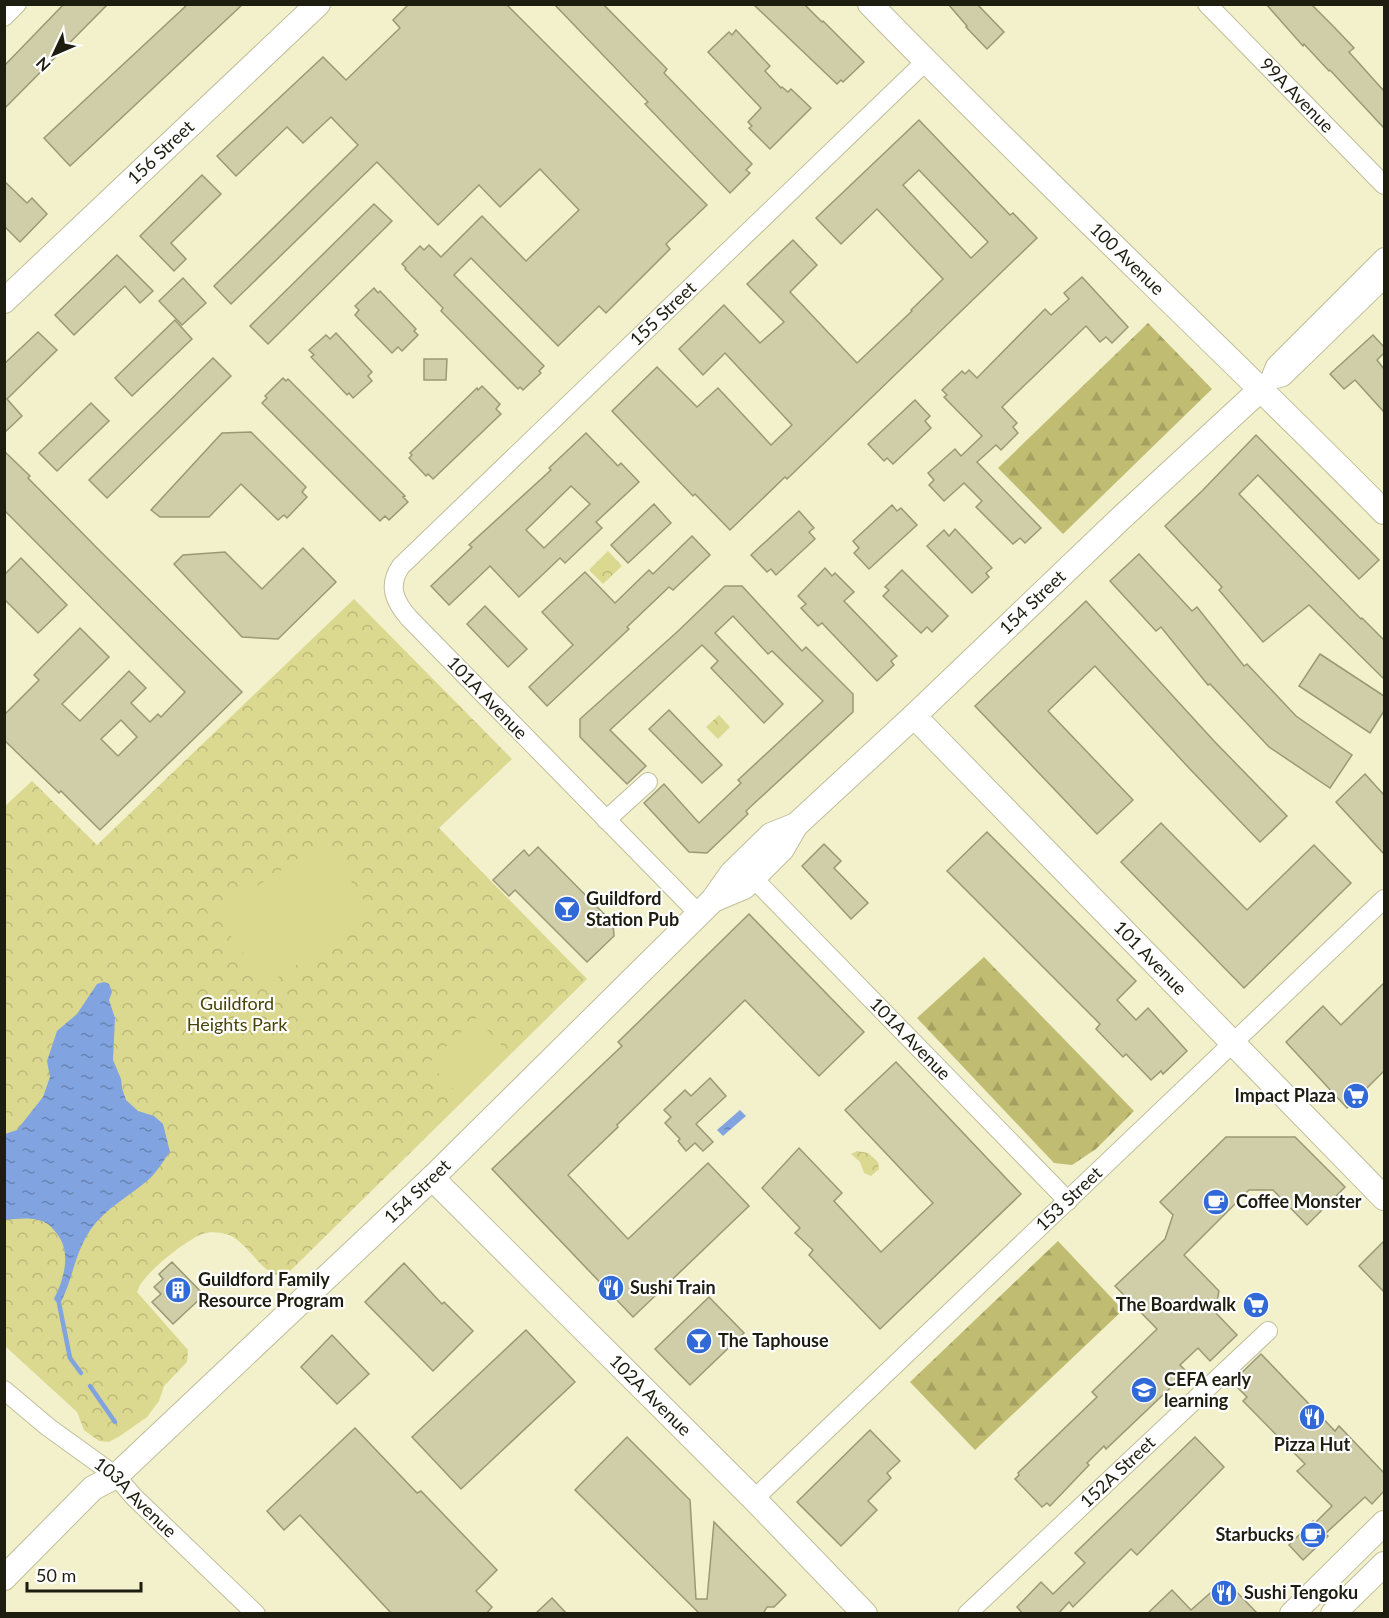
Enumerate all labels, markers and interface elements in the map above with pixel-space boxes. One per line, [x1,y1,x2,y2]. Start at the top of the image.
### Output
north arrow [24,24,84,84]
street label: 99A Avenue [1256,53,1339,137]
text: N [32,54,54,76]
street label: 156 Street [122,115,198,188]
street label: 100 Avenue [1086,217,1169,299]
street label: 155 Street [625,276,701,350]
street label: 154 Street [994,565,1070,639]
street label: 101A Avenue [443,651,533,743]
place label: Guildford Station Pub [586,887,679,930]
bar icon: Guildford Station Pub [552,894,582,924]
street label: 101 Avenue [1110,916,1192,999]
park label: Guildford Heights Park [187,992,288,1035]
street label: 101A Avenue [866,993,956,1084]
supermarket icon: Impact Plaza [1341,1081,1371,1111]
place label: Impact Plaza [1234,1084,1336,1106]
street label: 154 Street [379,1154,455,1228]
street label: 153 Street [1031,1161,1106,1235]
cafe icon: Coffee Monster [1201,1187,1231,1217]
place label: Coffee Monster [1236,1190,1362,1212]
place label: Guildford Family Resource Program [198,1268,344,1311]
restaurant icon: Sushi Train [596,1273,626,1303]
building icon: Guildford Family Resource Program [163,1275,193,1305]
place label: Sushi Train [630,1276,716,1298]
supermarket icon: The Boardwalk [1241,1290,1271,1320]
place label: The Boardwalk [1116,1293,1236,1315]
bar icon: The Taphouse [684,1326,714,1356]
place label: The Taphouse [718,1329,829,1351]
street label: 102A Avenue [605,1349,696,1440]
place label: CEFA early learning [1164,1368,1252,1411]
school or university icon: CEFA early learning [1129,1375,1159,1405]
restaurant icon: Pizza Hut [1297,1402,1327,1432]
street label: 152A Street [1075,1431,1160,1512]
place label: Pizza Hut [1274,1433,1350,1455]
street label: 103A Avenue [90,1452,182,1542]
cafe icon: Starbucks [1298,1520,1328,1550]
place label: Starbucks [1215,1523,1294,1545]
scale bar [27,1555,141,1593]
text: 50 m [36,1564,76,1586]
restaurant icon: Sushi Tengoku [1209,1578,1239,1608]
place label: Sushi Tengoku [1244,1581,1358,1603]

